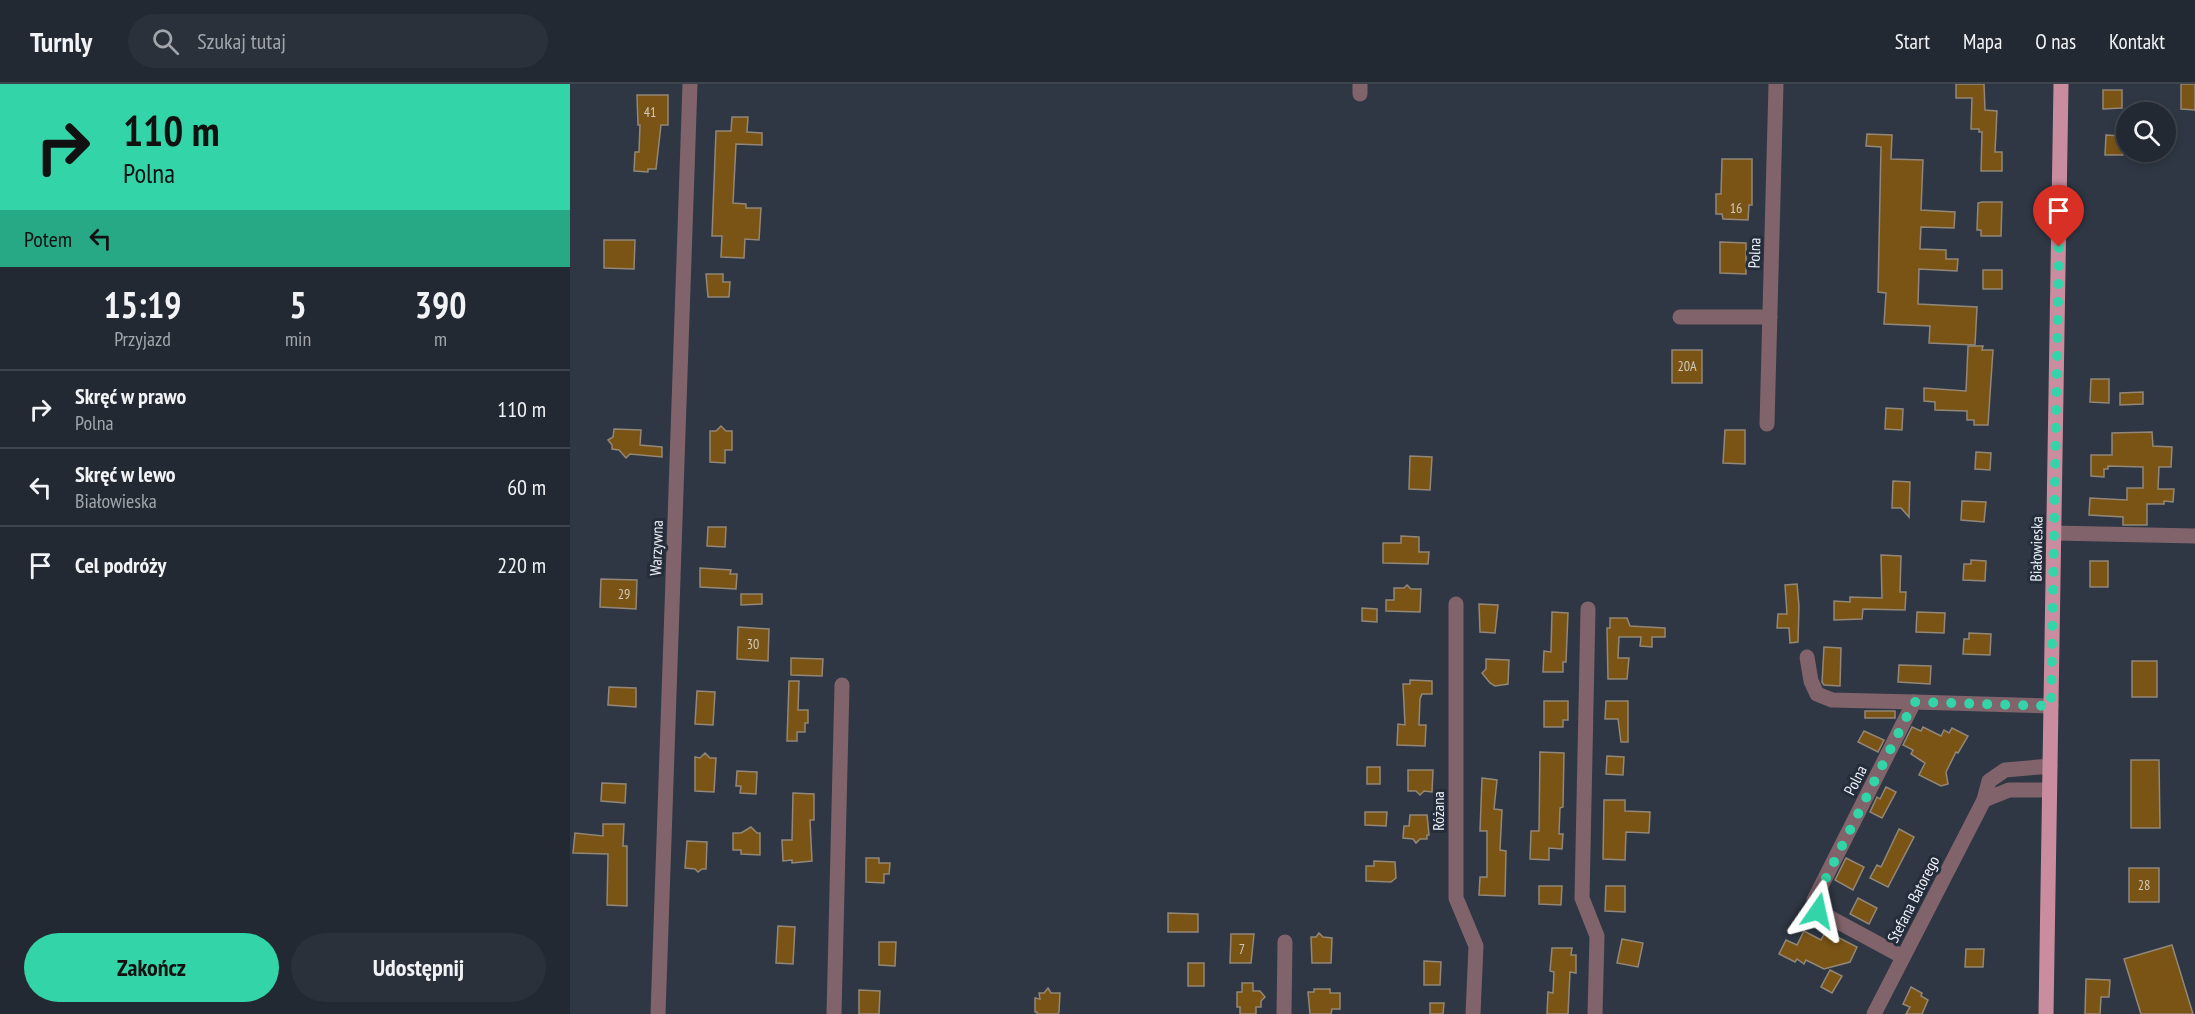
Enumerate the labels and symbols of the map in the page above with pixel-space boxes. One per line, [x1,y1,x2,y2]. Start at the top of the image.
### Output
house number: 41 [644,103,656,121]
pin [2033,185,2084,247]
house number: 16 [1730,199,1742,217]
street label: Polna [1743,237,1765,269]
house number: 20A [1677,357,1697,375]
street label: Białowieska [2025,516,2047,582]
street label: Warzywna [645,520,667,576]
house number: 29 [618,585,630,603]
house number: 30 [747,635,759,653]
street label: Polna [1839,762,1871,798]
street label: Różana [1428,791,1448,831]
street label: Stefana Batorego [1883,852,1943,946]
house number: 28 [2138,876,2150,894]
position arrow [1786,879,1850,943]
house number: 7 [1239,940,1245,958]

